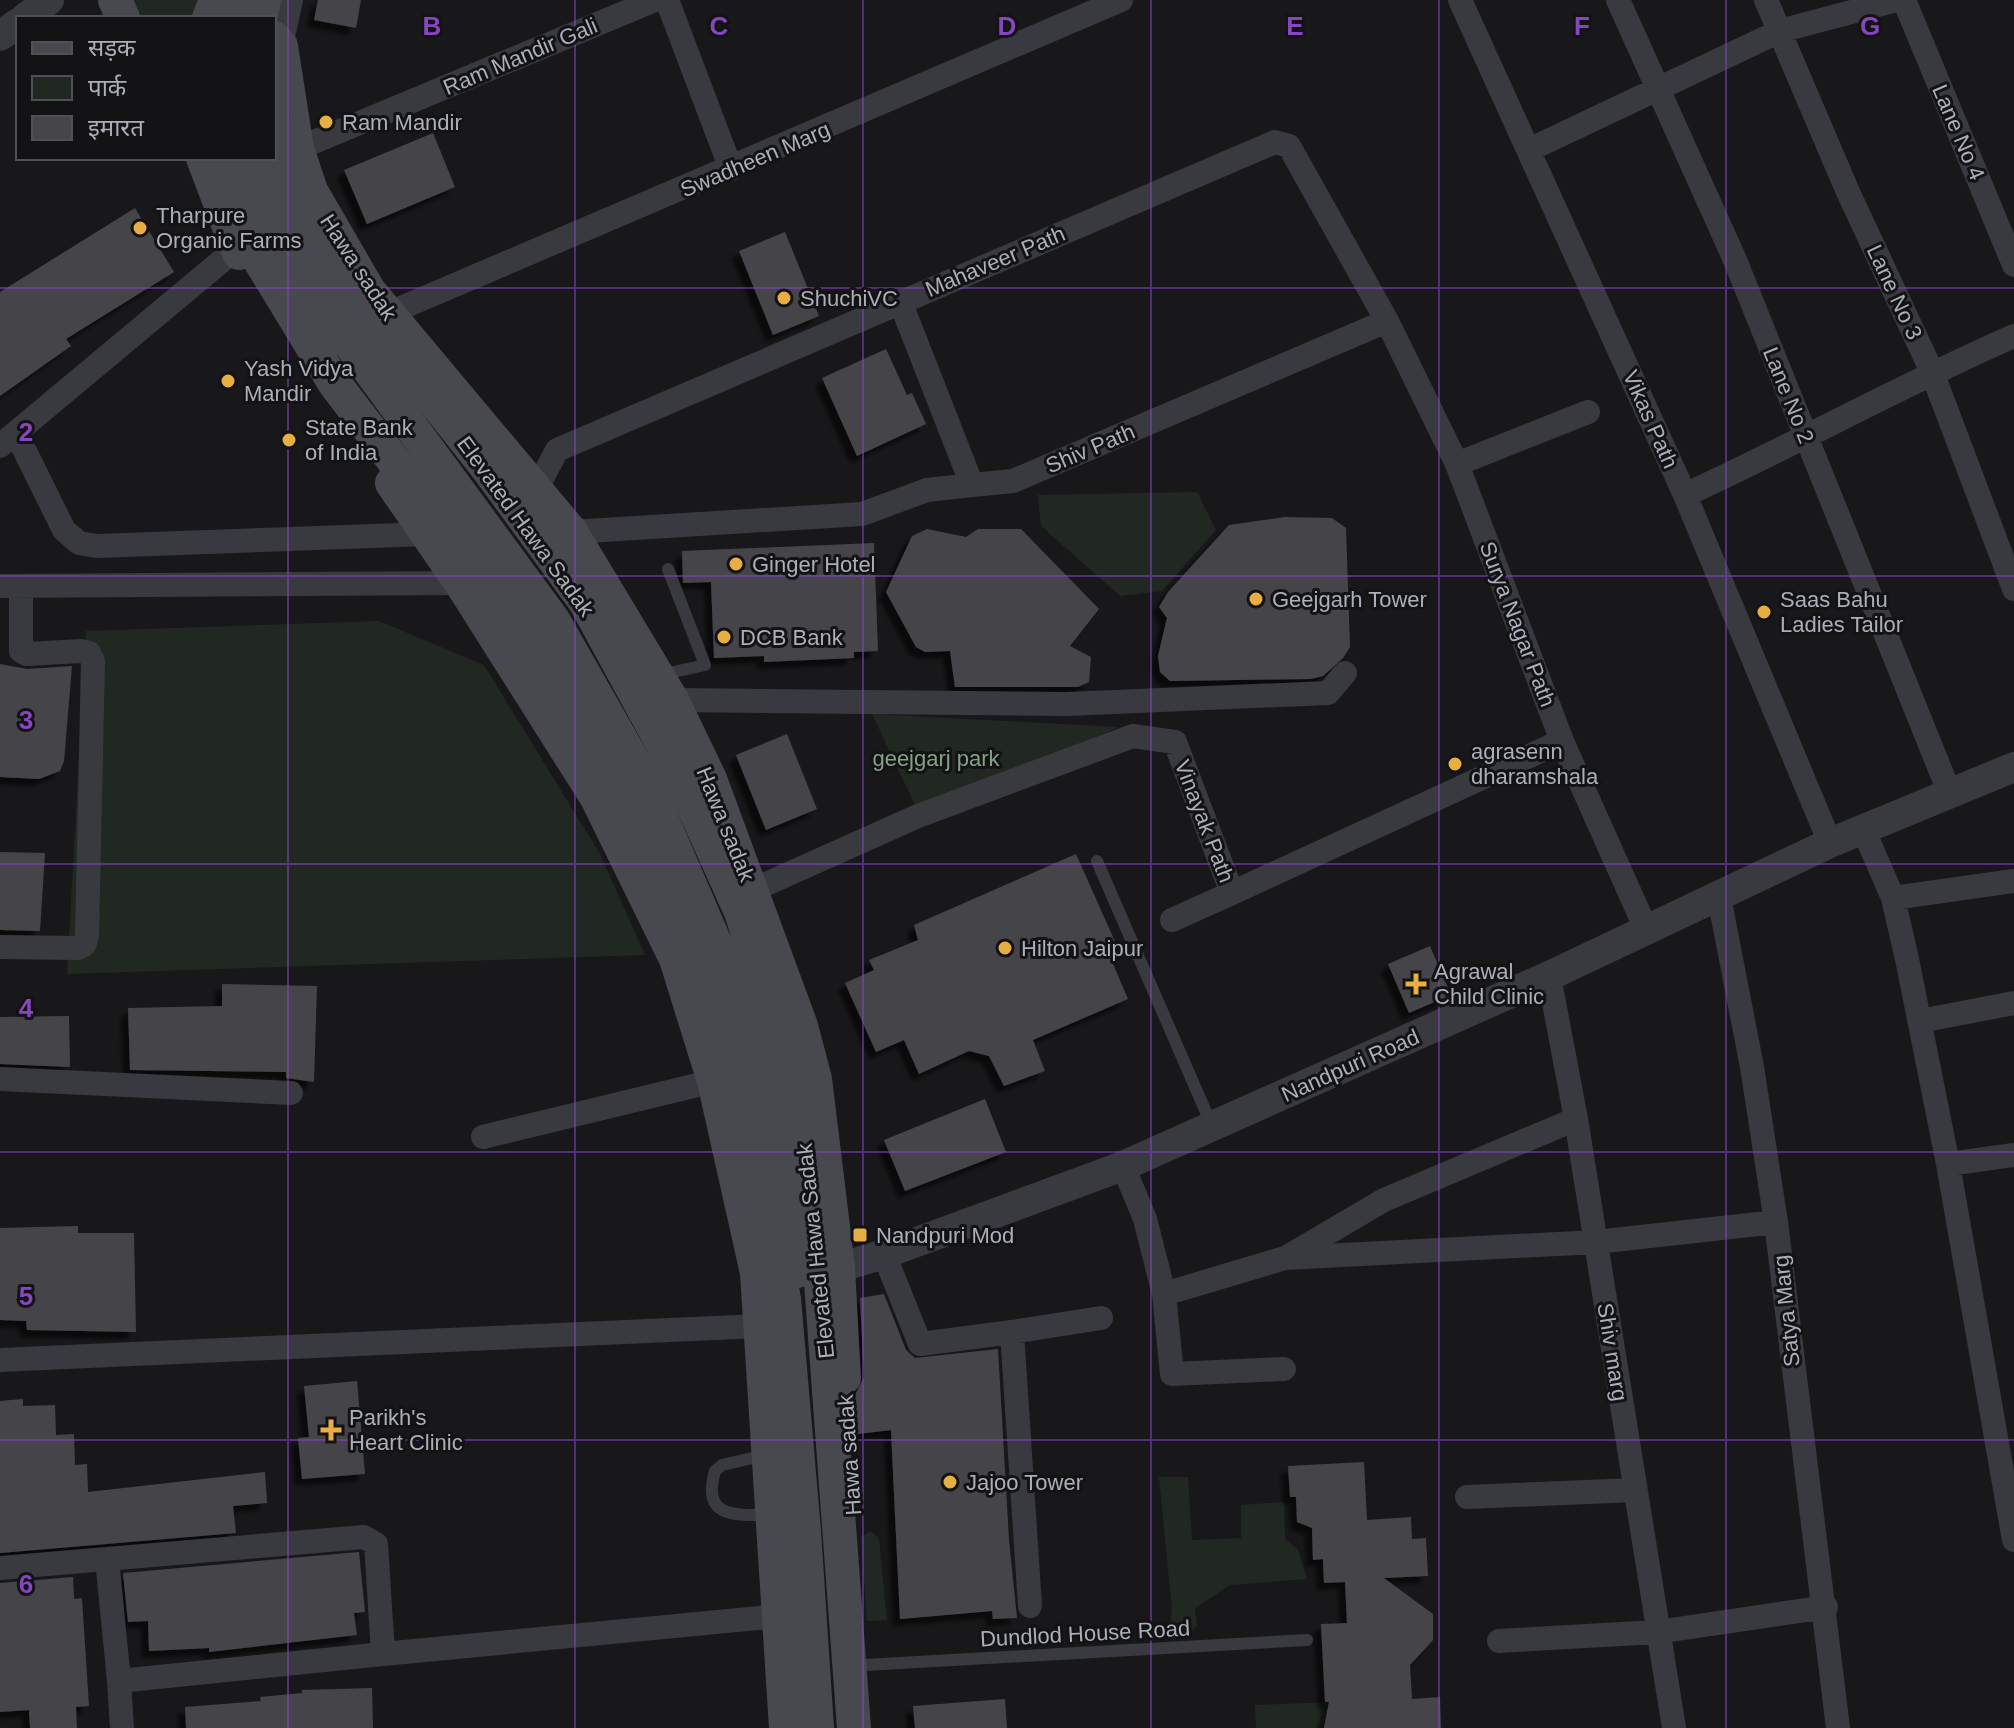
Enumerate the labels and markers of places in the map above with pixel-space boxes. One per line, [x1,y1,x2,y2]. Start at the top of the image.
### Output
place label: Ram Mandir [342,110,462,135]
marker: Ram Mandir [317,113,335,131]
place label: Tharpure Organic Farms [156,203,301,253]
marker: Tharpure Organic Farms [131,219,149,237]
place label: ShuchiVC [800,286,898,311]
marker: ShuchiVC [775,289,793,307]
place label: Yash Vidya Mandir [244,356,354,406]
marker: Yash Vidya Mandir [219,372,237,390]
place label: State Bank of India [305,415,414,465]
marker: State Bank of India [280,431,298,449]
place label: Ginger Hotel [752,552,876,577]
marker: Ginger Hotel [727,555,745,573]
place label: Geejgarh Tower [1272,587,1427,612]
place label: Saas Bahu Ladies Tailor [1780,587,1903,637]
marker: Geejgarh Tower [1247,590,1265,608]
marker: Saas Bahu Ladies Tailor [1755,603,1773,621]
place label: DCB Bank [740,625,844,650]
marker: DCB Bank [715,628,733,646]
place label: agrasenn dharamshala [1471,739,1599,789]
marker: agrasenn dharamshala [1446,755,1464,773]
place label: Hilton Jaipur [1021,936,1143,961]
marker: Hilton Jaipur [996,939,1014,957]
place label: Agrawal Child Clinic [1434,959,1544,1009]
marker: Agrawal Child Clinic [1405,973,1427,995]
place label: Nandpuri Mod [876,1223,1014,1248]
marker: Nandpuri Mod [851,1226,869,1244]
place label: Parikh's Heart Clinic [349,1405,463,1455]
marker: Parikh's Heart Clinic [320,1419,342,1441]
place label: Jajoo Tower [966,1470,1083,1495]
marker: Jajoo Tower [941,1473,959,1491]

